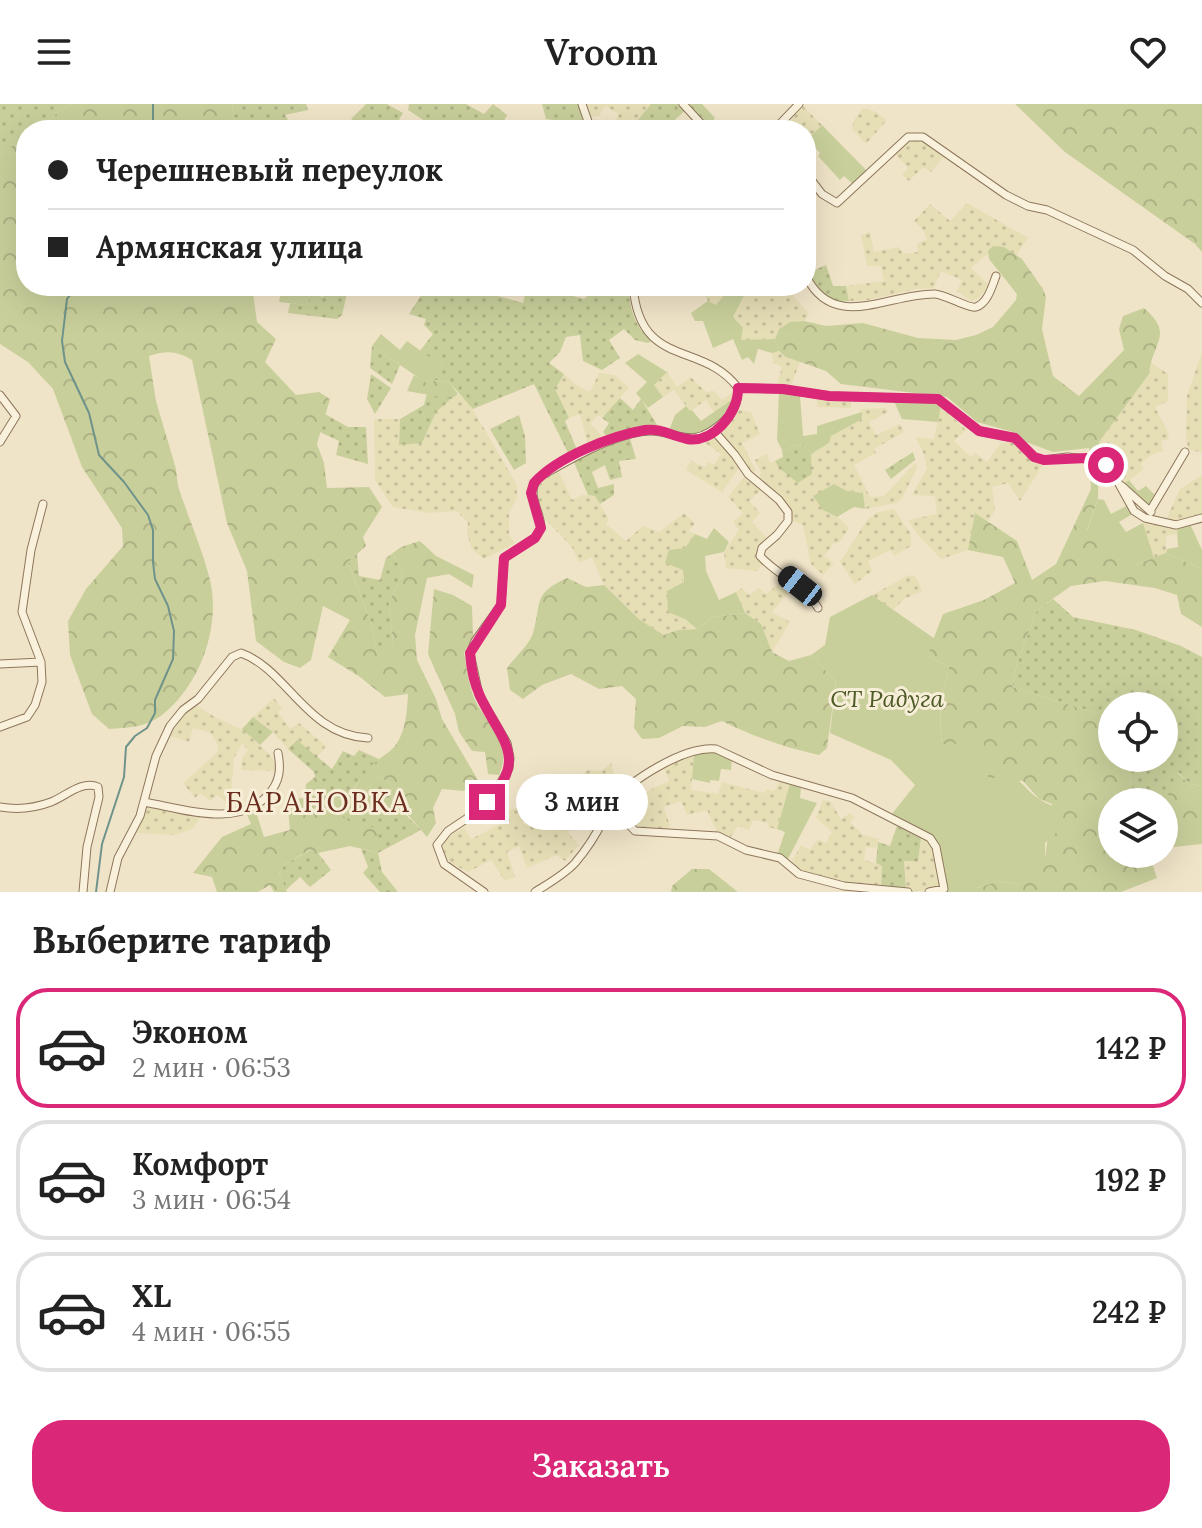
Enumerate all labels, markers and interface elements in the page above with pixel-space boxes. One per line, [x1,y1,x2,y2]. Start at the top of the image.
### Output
text: Vroom [544,29,658,75]
icon: menu [32,30,76,74]
icon: heart [1126,30,1170,74]
text: Черешневый переулок [96,151,443,189]
text: Армянская улица [96,228,363,266]
route start [1088,447,1124,483]
car [774,562,826,610]
park label: СТ Радуга [830,683,945,714]
map controls [1098,692,1178,868]
button: locate [1098,692,1178,772]
callout: 3 мин [515,774,647,830]
district label: БАРАНОВКА [225,784,411,820]
route end [469,784,505,820]
text: 3 мин [544,785,620,818]
button: layers [1098,788,1178,868]
text: Выберите тариф [32,917,331,963]
icon: car [36,1012,108,1084]
text: Эконом [132,1013,248,1051]
text: 142 ₽ [1096,1029,1166,1067]
text: 2 мин · 06:53 [132,1051,291,1084]
icon: car [36,1144,108,1216]
text: Комфорт [132,1145,268,1183]
text: 192 ₽ [1095,1161,1166,1199]
text: 3 мин · 06:54 [132,1183,291,1216]
icon: car [36,1276,108,1348]
text: XL [132,1277,171,1315]
text: 242 ₽ [1092,1293,1166,1331]
text: 4 мин · 06:55 [132,1315,291,1348]
button: Заказать [32,1420,1170,1512]

